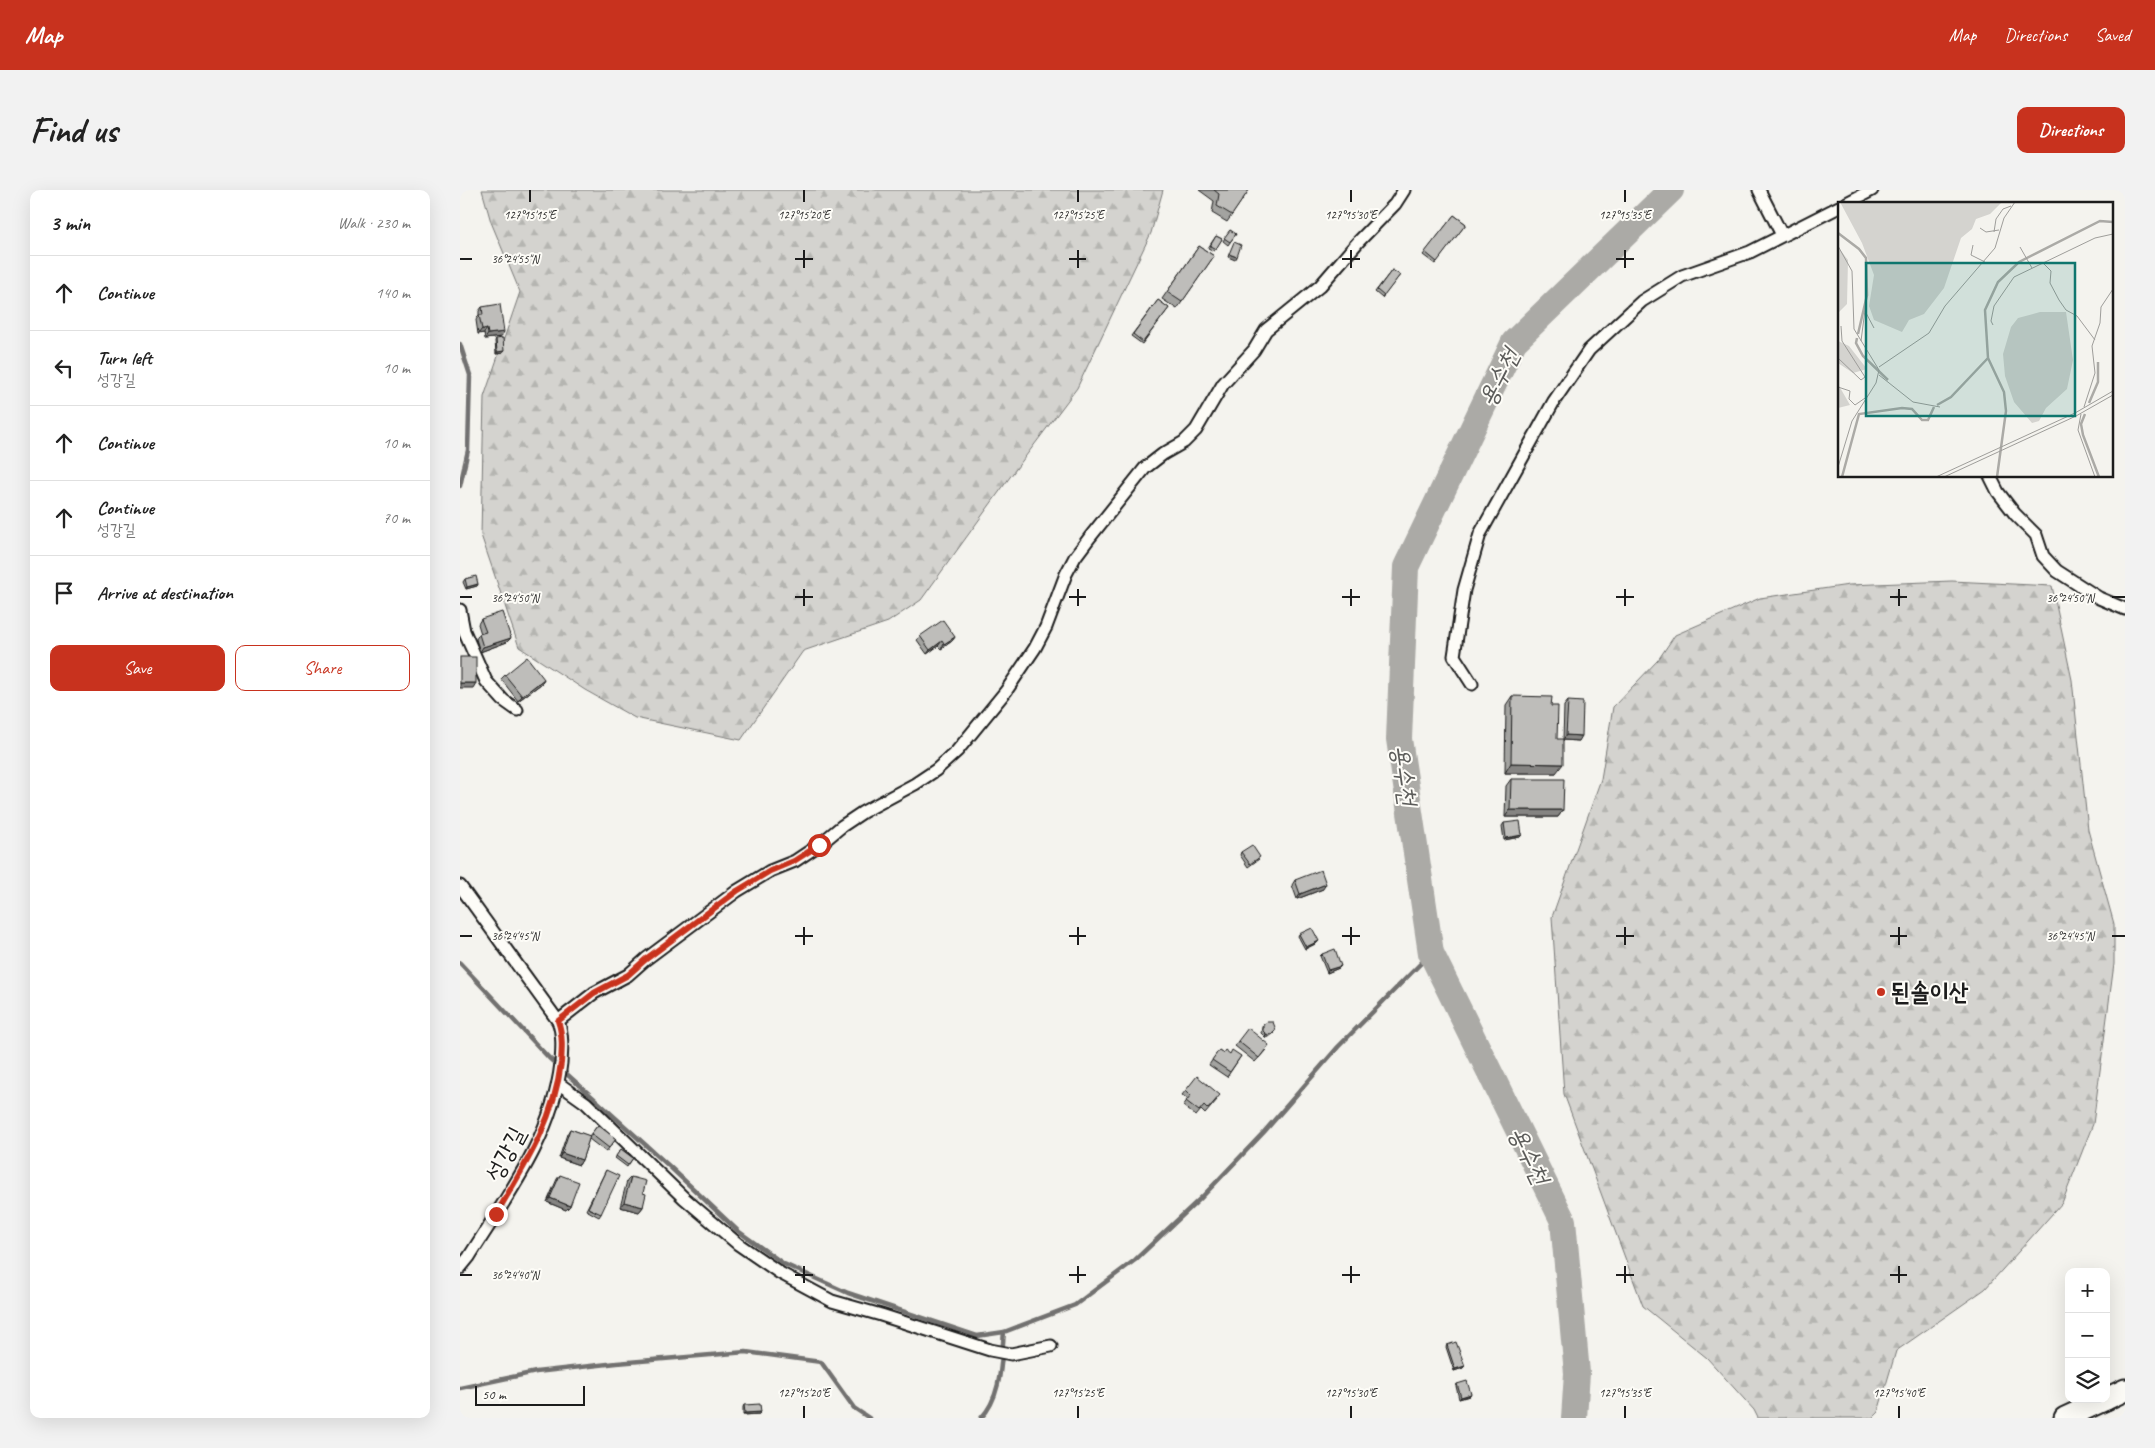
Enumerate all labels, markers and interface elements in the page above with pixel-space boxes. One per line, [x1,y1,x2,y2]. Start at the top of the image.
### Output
text: Map [25,20,62,50]
text: Map [1949,24,1976,46]
text: Directions [2004,24,2067,46]
text: Saved [2095,24,2130,46]
button: Directions [2017,107,2125,153]
text: Find us [30,108,117,153]
inset map [1838,202,2112,478]
text: 127°15'15"E [504,207,558,223]
text: 127°15'20"E [778,207,832,223]
text: 127°15'25"E [1052,207,1106,223]
text: 127°15'30"E [1325,207,1379,223]
text: 127°15'35"E [1599,207,1653,223]
text: 3 min [50,210,90,236]
text: Walk · 230 m [338,213,410,233]
text: 36°24'55"N [491,251,540,267]
icon: ahead [50,279,78,307]
text: Continue [97,281,154,305]
text: 140 m [376,283,410,303]
water label: 용수천 [1471,341,1528,412]
text: Turn left [97,346,152,370]
icon: left [50,354,78,382]
text: 10 m [383,358,410,378]
text: 성강길 [97,370,136,390]
icon: ahead [50,429,78,457]
text: Continue [97,431,154,455]
text: 10 m [383,433,410,453]
text: Continue [97,496,154,520]
icon: ahead [50,504,78,532]
text: 70 m [383,508,410,528]
text: 성강길 [97,520,136,540]
icon: arrive [50,579,78,607]
text: Arrive at destination [97,581,233,605]
text: 36°24'50"N [491,590,540,606]
text: 36°24'50"N [2046,590,2095,606]
button: Save [50,645,225,691]
button: Share [235,645,410,691]
water label: 용수천 [1384,743,1424,810]
route start [808,834,831,857]
text: 36°24'45"N [491,928,540,944]
text: 36°24'45"N [2046,928,2095,944]
place label: 된솔이산 [1891,977,1969,1007]
marker: 된솔이산 [1875,986,1887,998]
street label: 성강길 [478,1121,532,1187]
water label: 용수천 [1501,1121,1558,1192]
route end [485,1203,508,1226]
text: 36°24'40"N [491,1267,540,1283]
map controls [2065,1268,2110,1403]
button: + [2065,1268,2110,1313]
button: − [2065,1313,2110,1358]
button: layers [2065,1358,2110,1403]
scale bar [475,1383,585,1406]
text: 127°15'20"E [778,1385,832,1401]
text: 127°15'25"E [1052,1385,1106,1401]
text: 127°15'30"E [1325,1385,1379,1401]
text: 127°15'35"E [1599,1385,1653,1401]
text: 127°15'40"E [1873,1385,1927,1401]
text: 50 m [482,1386,506,1403]

